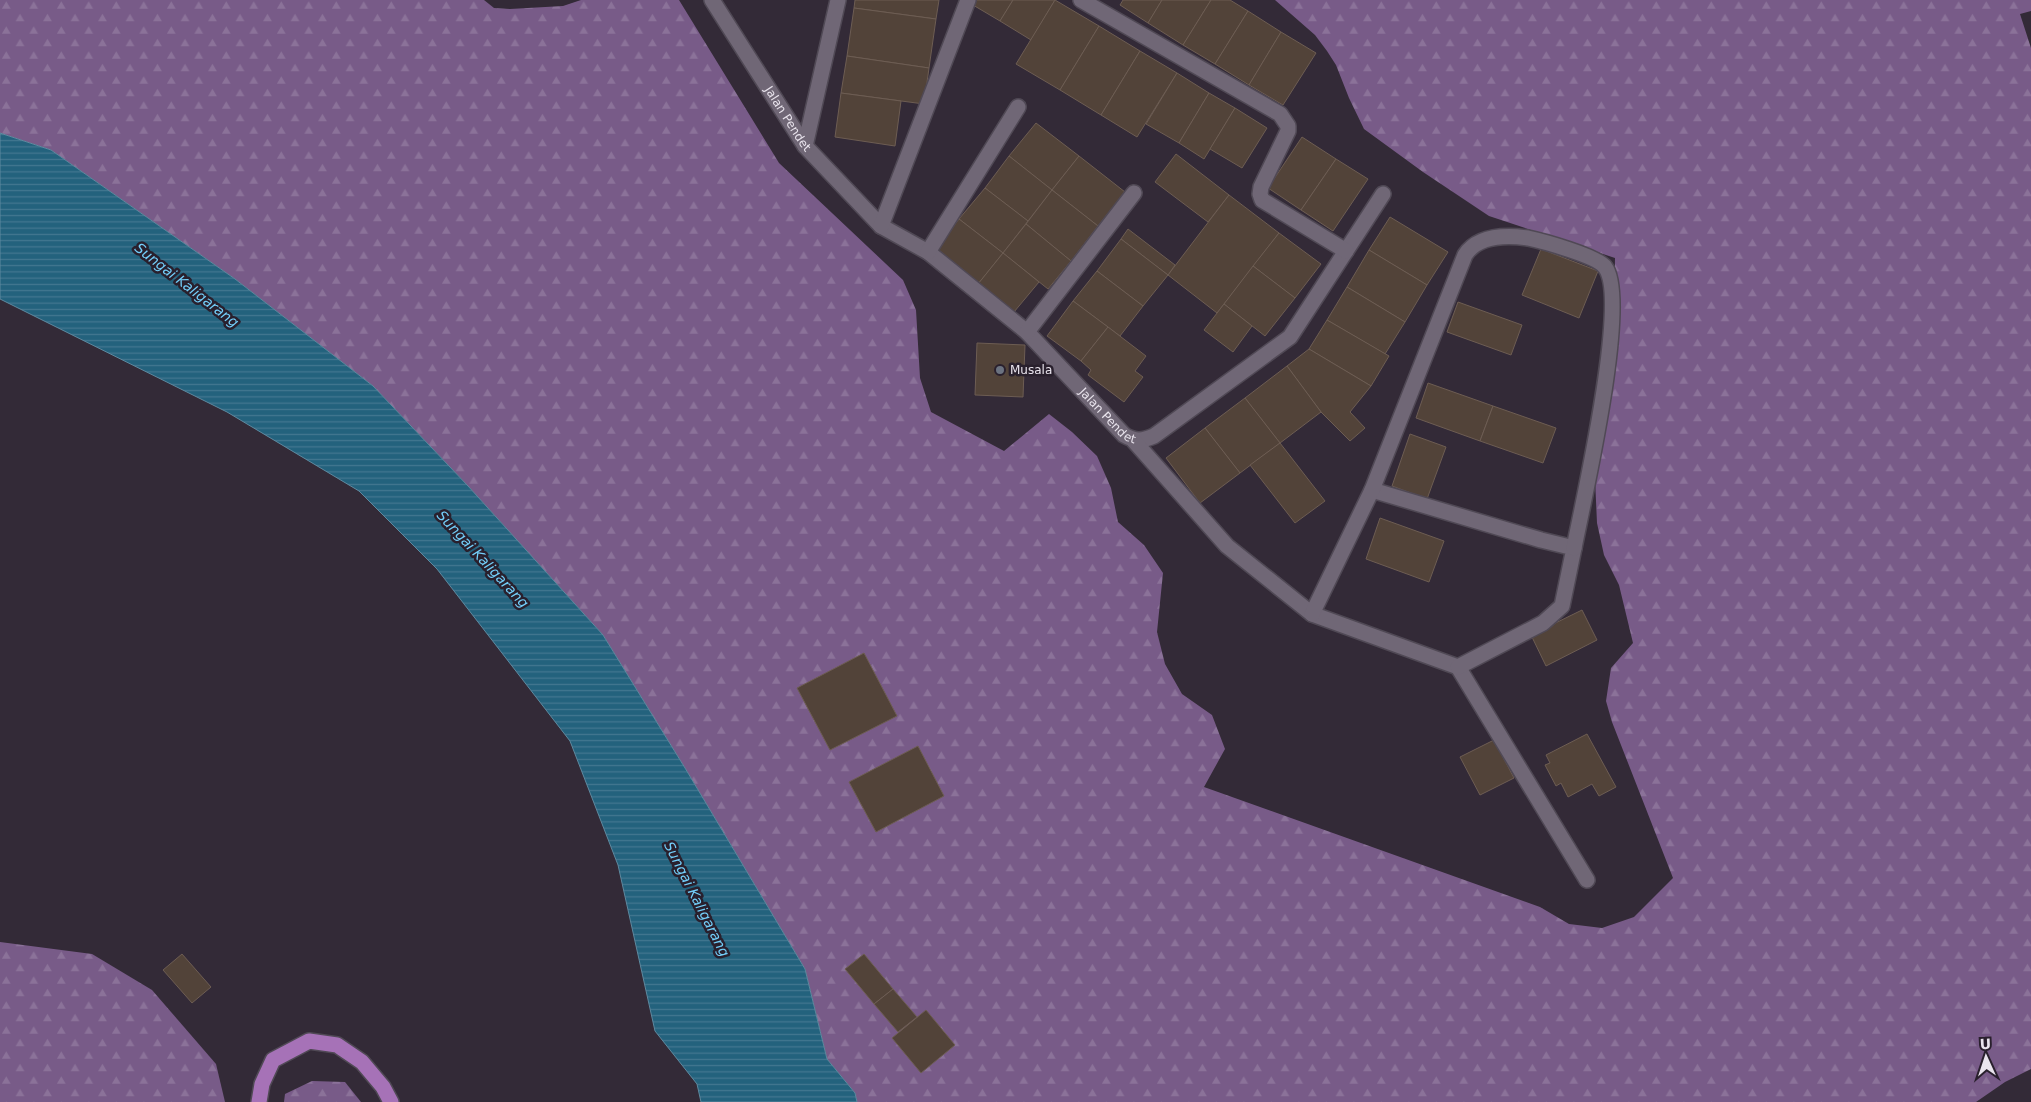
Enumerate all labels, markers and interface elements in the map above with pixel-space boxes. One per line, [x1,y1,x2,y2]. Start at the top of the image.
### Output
street label: Jalan Pendet [761,83,814,155]
water label: Sungai Kaligarang [132,240,242,330]
place label: Musala [1010,363,1052,377]
marker: Musala [994,364,1006,376]
street label: Jalan Pendet [1076,384,1138,447]
water label: Sungai Kaligarang [434,507,532,611]
water label: Sungai Kaligarang [661,839,733,959]
north arrow [1961,1032,2011,1082]
text: U [1979,1036,1991,1052]

